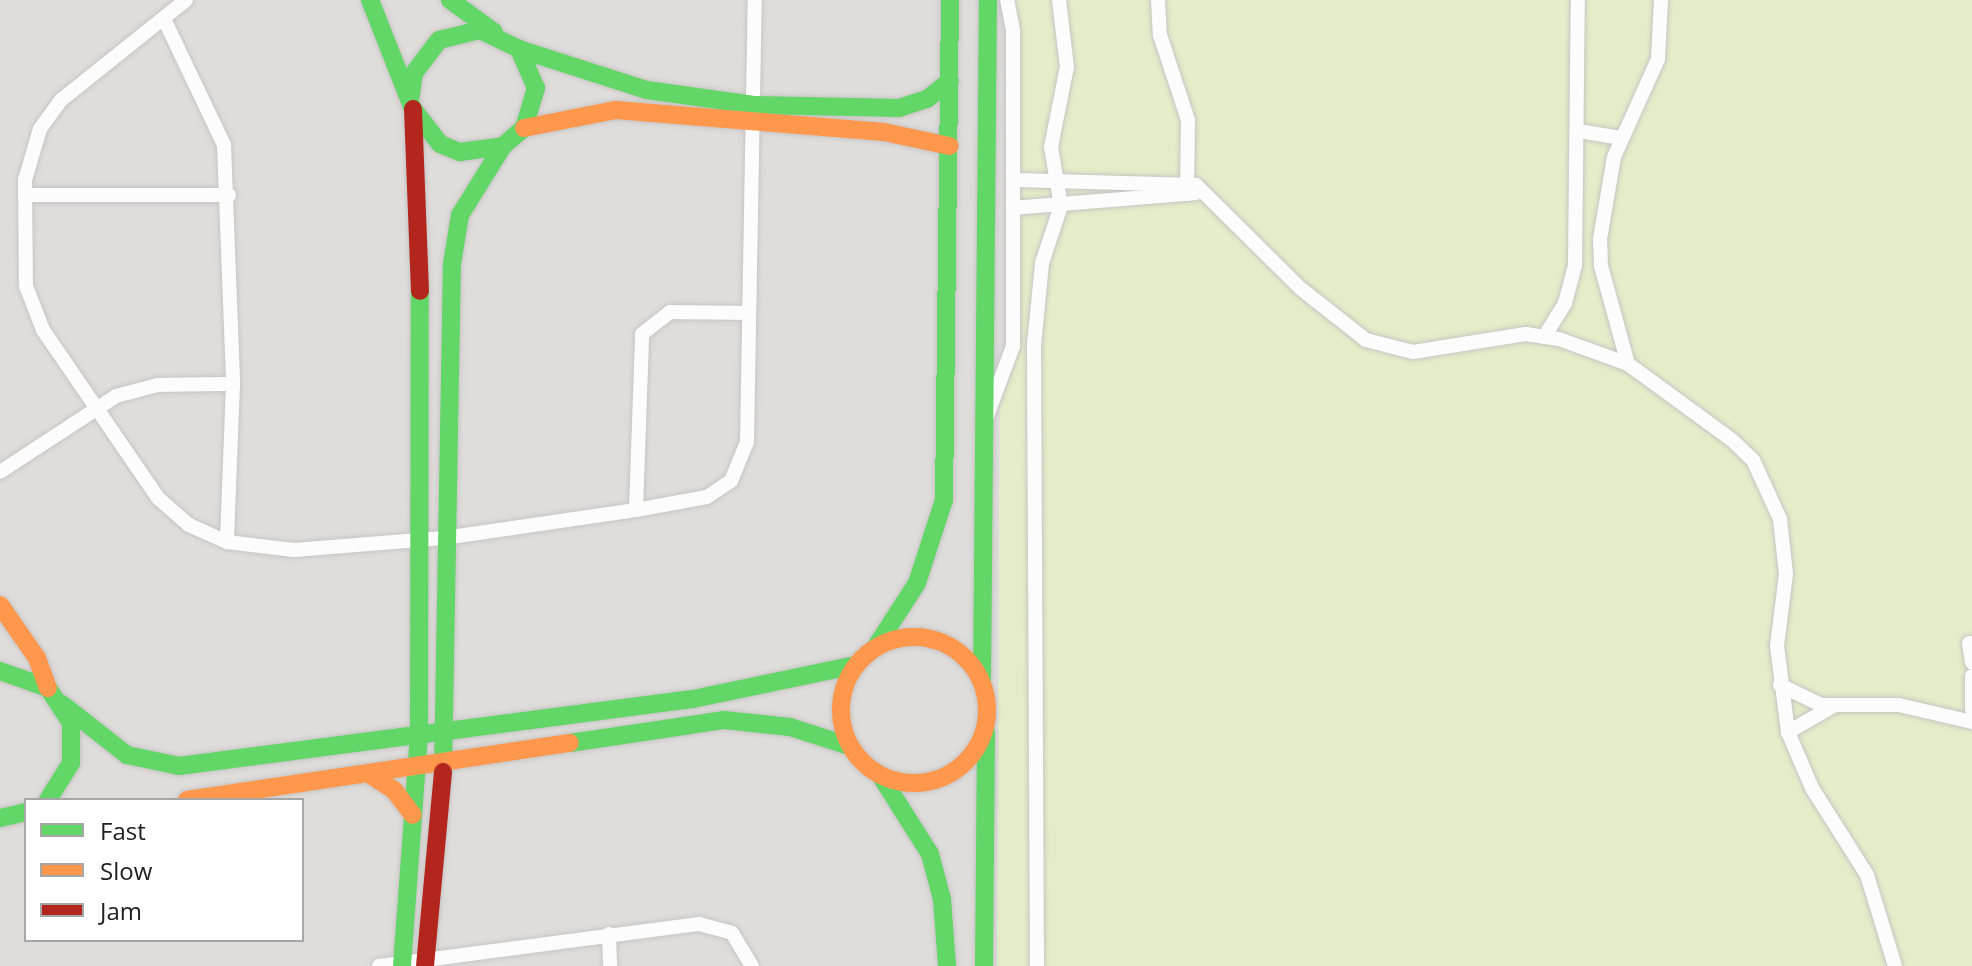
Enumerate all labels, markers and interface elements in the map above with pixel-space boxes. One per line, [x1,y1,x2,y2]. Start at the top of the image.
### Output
legend [24,798,304,942]
text: Fast [100,814,146,847]
text: Slow [100,854,152,887]
text: Jam [100,894,142,927]

